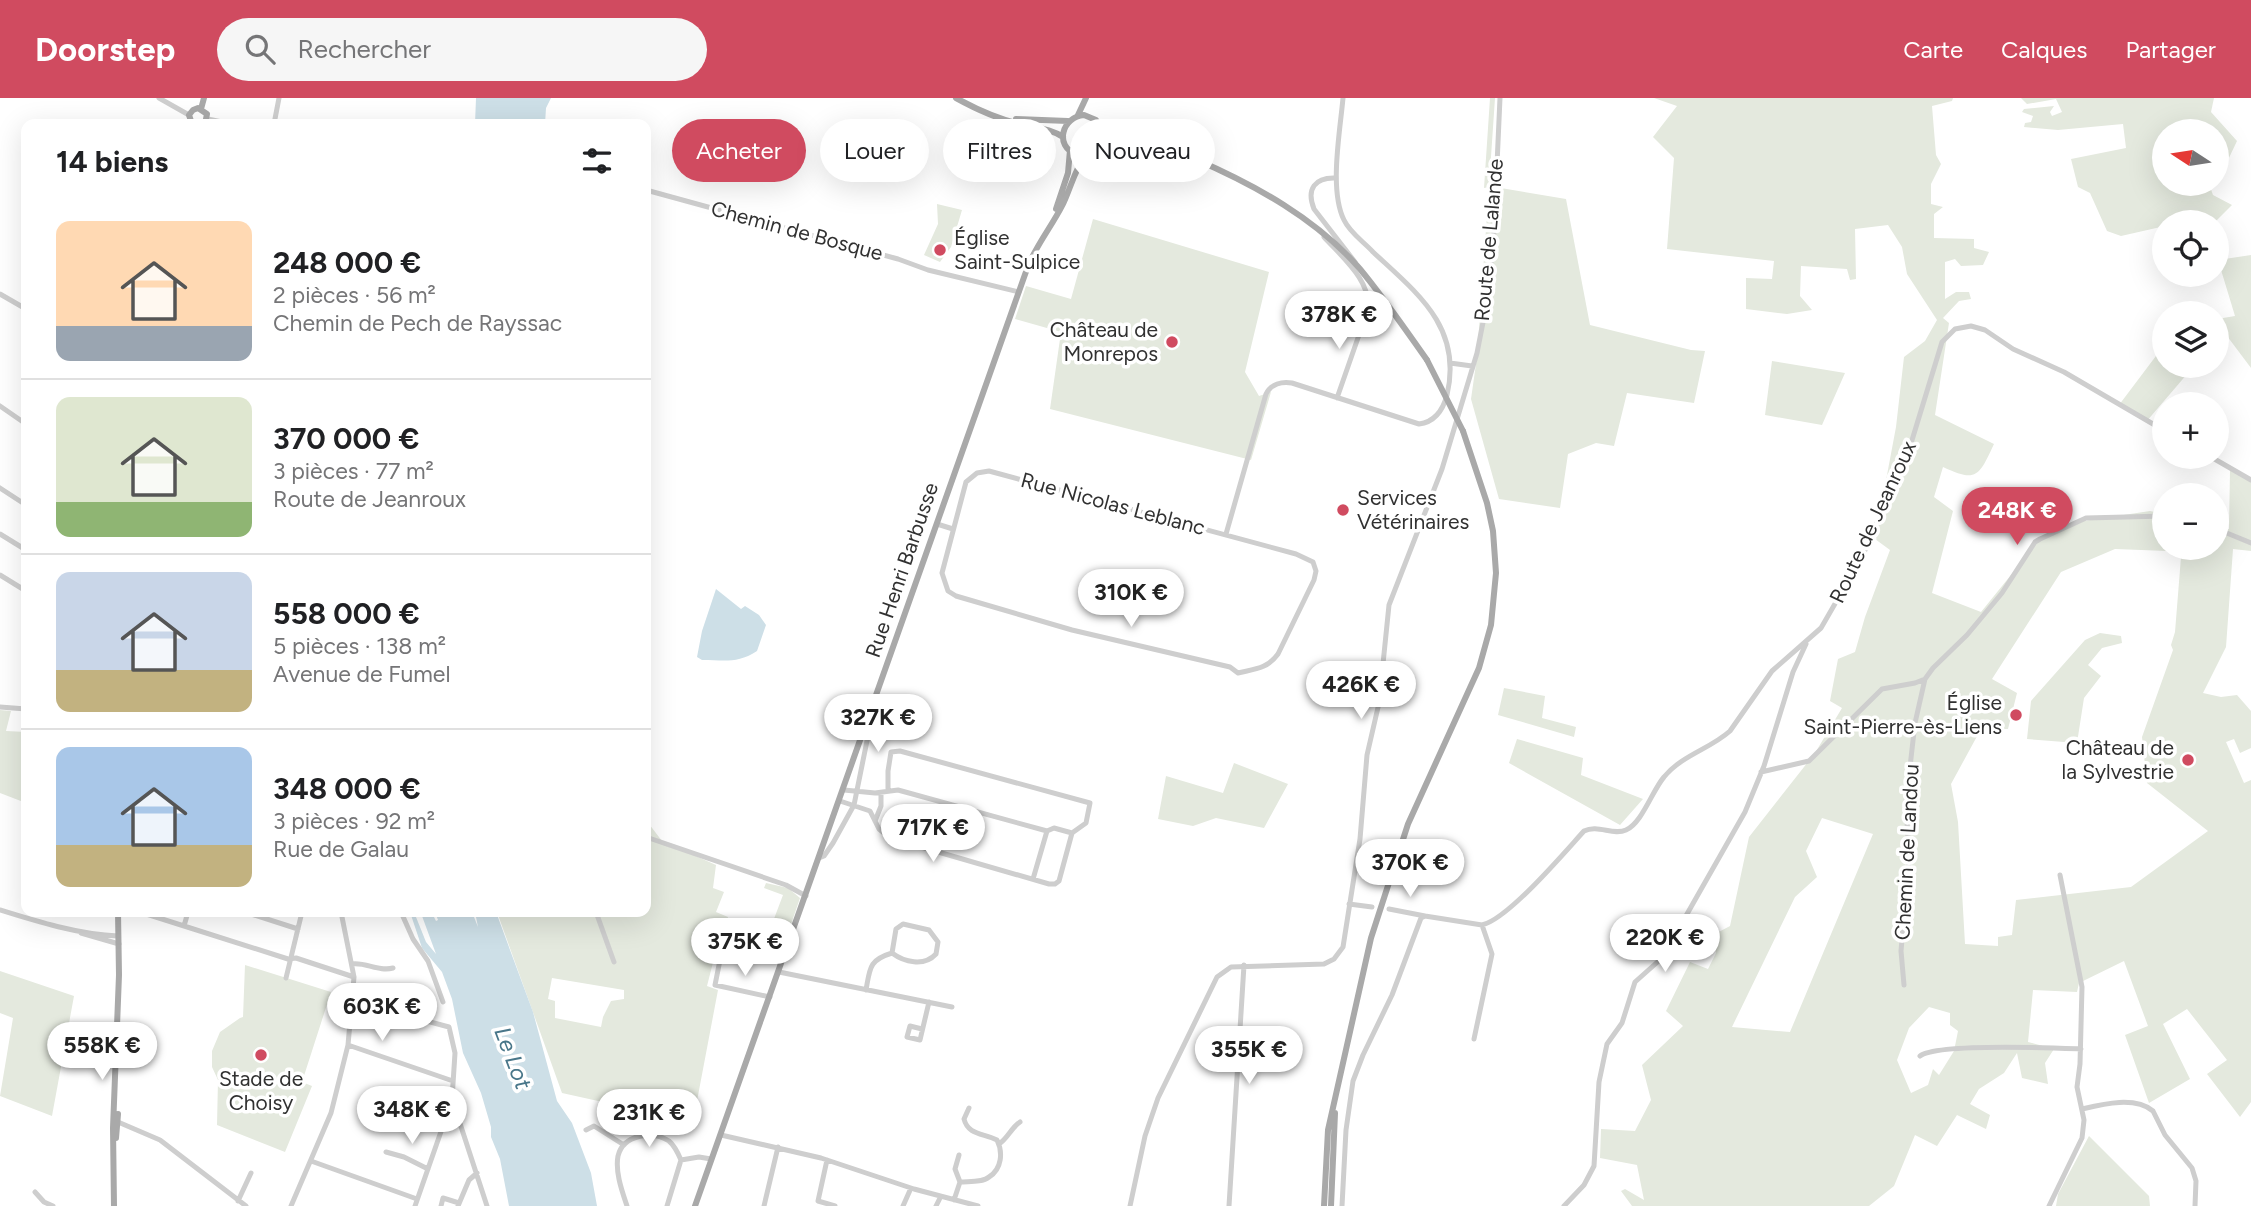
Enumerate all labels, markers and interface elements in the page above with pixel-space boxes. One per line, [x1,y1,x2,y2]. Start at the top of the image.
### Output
search box [217,18,707,81]
text: Doorstep [35,30,175,69]
icon: search [241,30,279,68]
text: Rechercher [297,33,431,65]
text: Carte [1903,35,1963,64]
text: Calques [2001,35,2087,64]
text: Partager [2125,35,2216,64]
chip: Acheter [672,119,806,182]
chip: Louer [820,119,929,182]
chip: Filtres [943,119,1056,182]
chip: Nouveau [1070,119,1215,182]
north arrow [2152,119,2230,196]
map controls [2152,119,2229,560]
icon: filters [578,142,616,180]
text: 14 biens [56,143,168,180]
street label: Route de Lalande [1469,158,1508,322]
street label: Chemin de Bosque [708,196,886,266]
button: locate [2152,210,2229,287]
place label: Église Saint-Sulpice [954,225,1080,274]
marker: Église Saint-Sulpice [932,242,948,258]
text: 248 000 € [273,244,421,281]
icon: home [112,249,196,333]
text: 2 pièces · 56 m² [273,281,436,309]
pin: 378K € [1282,292,1396,351]
text: 378K € [1301,300,1377,328]
button: layers [2152,301,2229,378]
text: Chemin de Pech de Rayssac [273,309,562,337]
place label: Château de Monrepos [1050,317,1158,366]
marker: Château de Monrepos [1164,334,1180,350]
button: + [2152,392,2229,469]
text: 370 000 € [273,420,419,457]
icon: home [112,425,196,509]
street label: Route de Jeanroux [1824,437,1921,607]
text: 3 pièces · 77 m² [273,457,434,485]
street label: Rue Nicolas Leblanc [1018,467,1208,540]
street label: Rue Henri Barbusse [860,479,943,661]
button: − [2152,483,2229,560]
text: Route de Jeanroux [273,485,466,513]
place label: Services Vétérinaires [1357,485,1469,534]
pin: 248K € [1960,488,2074,547]
text: 248K € [1978,496,2056,524]
marker: Services Vétérinaires [1335,502,1351,518]
pin: 310K € [1074,570,1188,629]
text: 310K € [1094,578,1168,606]
text: 558 000 € [273,595,420,632]
icon: home [112,600,196,684]
text: 5 pièces · 138 m² [273,632,446,660]
text: Avenue de Fumel [273,660,450,688]
pin: 426K € [1304,662,1418,721]
text: 426K € [1322,670,1400,698]
place label: Église Saint-Pierre-ès-Liens [1803,690,2002,739]
pin: 327K € [821,694,935,754]
text: 327K € [840,703,916,731]
marker: Église Saint-Pierre-ès-Liens [2008,707,2024,723]
place label: Château de la Sylvestrie [2062,735,2174,784]
marker: Château de la Sylvestrie [2180,752,2196,768]
street label: Chemin de Landou [1889,763,1924,941]
text: 348 000 € [273,770,420,807]
icon: home [112,775,196,859]
pin: 717K € [876,804,990,864]
text: 3 pièces · 92 m² [273,807,435,835]
text: 717K € [897,813,969,841]
text: Rue de Galau [273,835,409,863]
pin: 370K € [1353,840,1467,899]
text: 370K € [1371,848,1449,876]
pin: 220K € [1608,914,1722,974]
pin: 375K € [688,918,802,978]
text: 220K € [1626,923,1704,951]
text: 375K € [707,927,783,955]
pin: 603K € [325,984,439,1043]
text: 603K € [343,992,421,1020]
pin: 558K € [45,1023,159,1082]
water label: Le Lot [488,1023,538,1093]
pin: 355K € [1192,1026,1306,1086]
text: 558K € [63,1031,141,1059]
text: 355K € [1211,1035,1287,1063]
marker: Stade de Choisy [253,1047,269,1063]
place label: Stade de Choisy [219,1066,303,1115]
pin: 348K € [355,1086,469,1146]
pin: 231K € [592,1090,706,1149]
text: 348K € [373,1095,451,1123]
text: 231K € [613,1098,685,1126]

